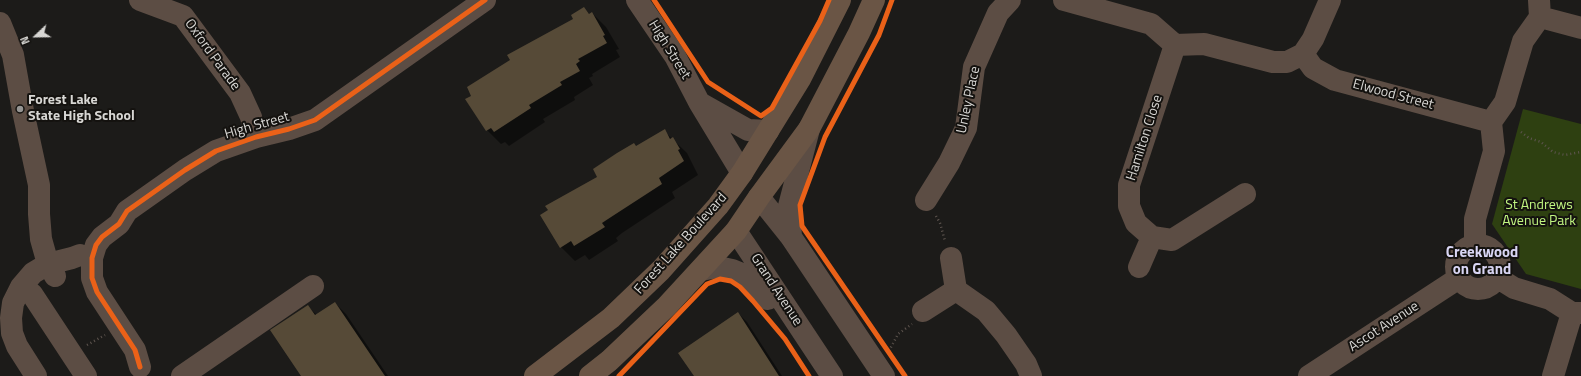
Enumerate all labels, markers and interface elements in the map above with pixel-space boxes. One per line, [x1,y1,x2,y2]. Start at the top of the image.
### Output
north arrow [16,16,56,56]
street label: Oxford Parade [180,16,244,94]
street label: High Street [644,17,694,83]
text: N [16,34,34,47]
street label: Unley Place [954,65,984,135]
street label: Elwood Street [1351,76,1435,114]
place label: Forest Lake State High School [28,93,135,126]
street label: Hamilton Close [1123,93,1167,183]
marker: Forest Lake State High School [15,104,25,114]
street label: High Street [223,109,291,143]
street label: Forest Lake Boulevard [631,190,731,298]
park label: St Andrews Avenue Park [1502,198,1576,230]
district label: Creekwood on Grand [1446,244,1518,279]
street label: Grand Avenue [747,251,805,329]
street label: Ascot Avenue [1346,298,1422,356]

